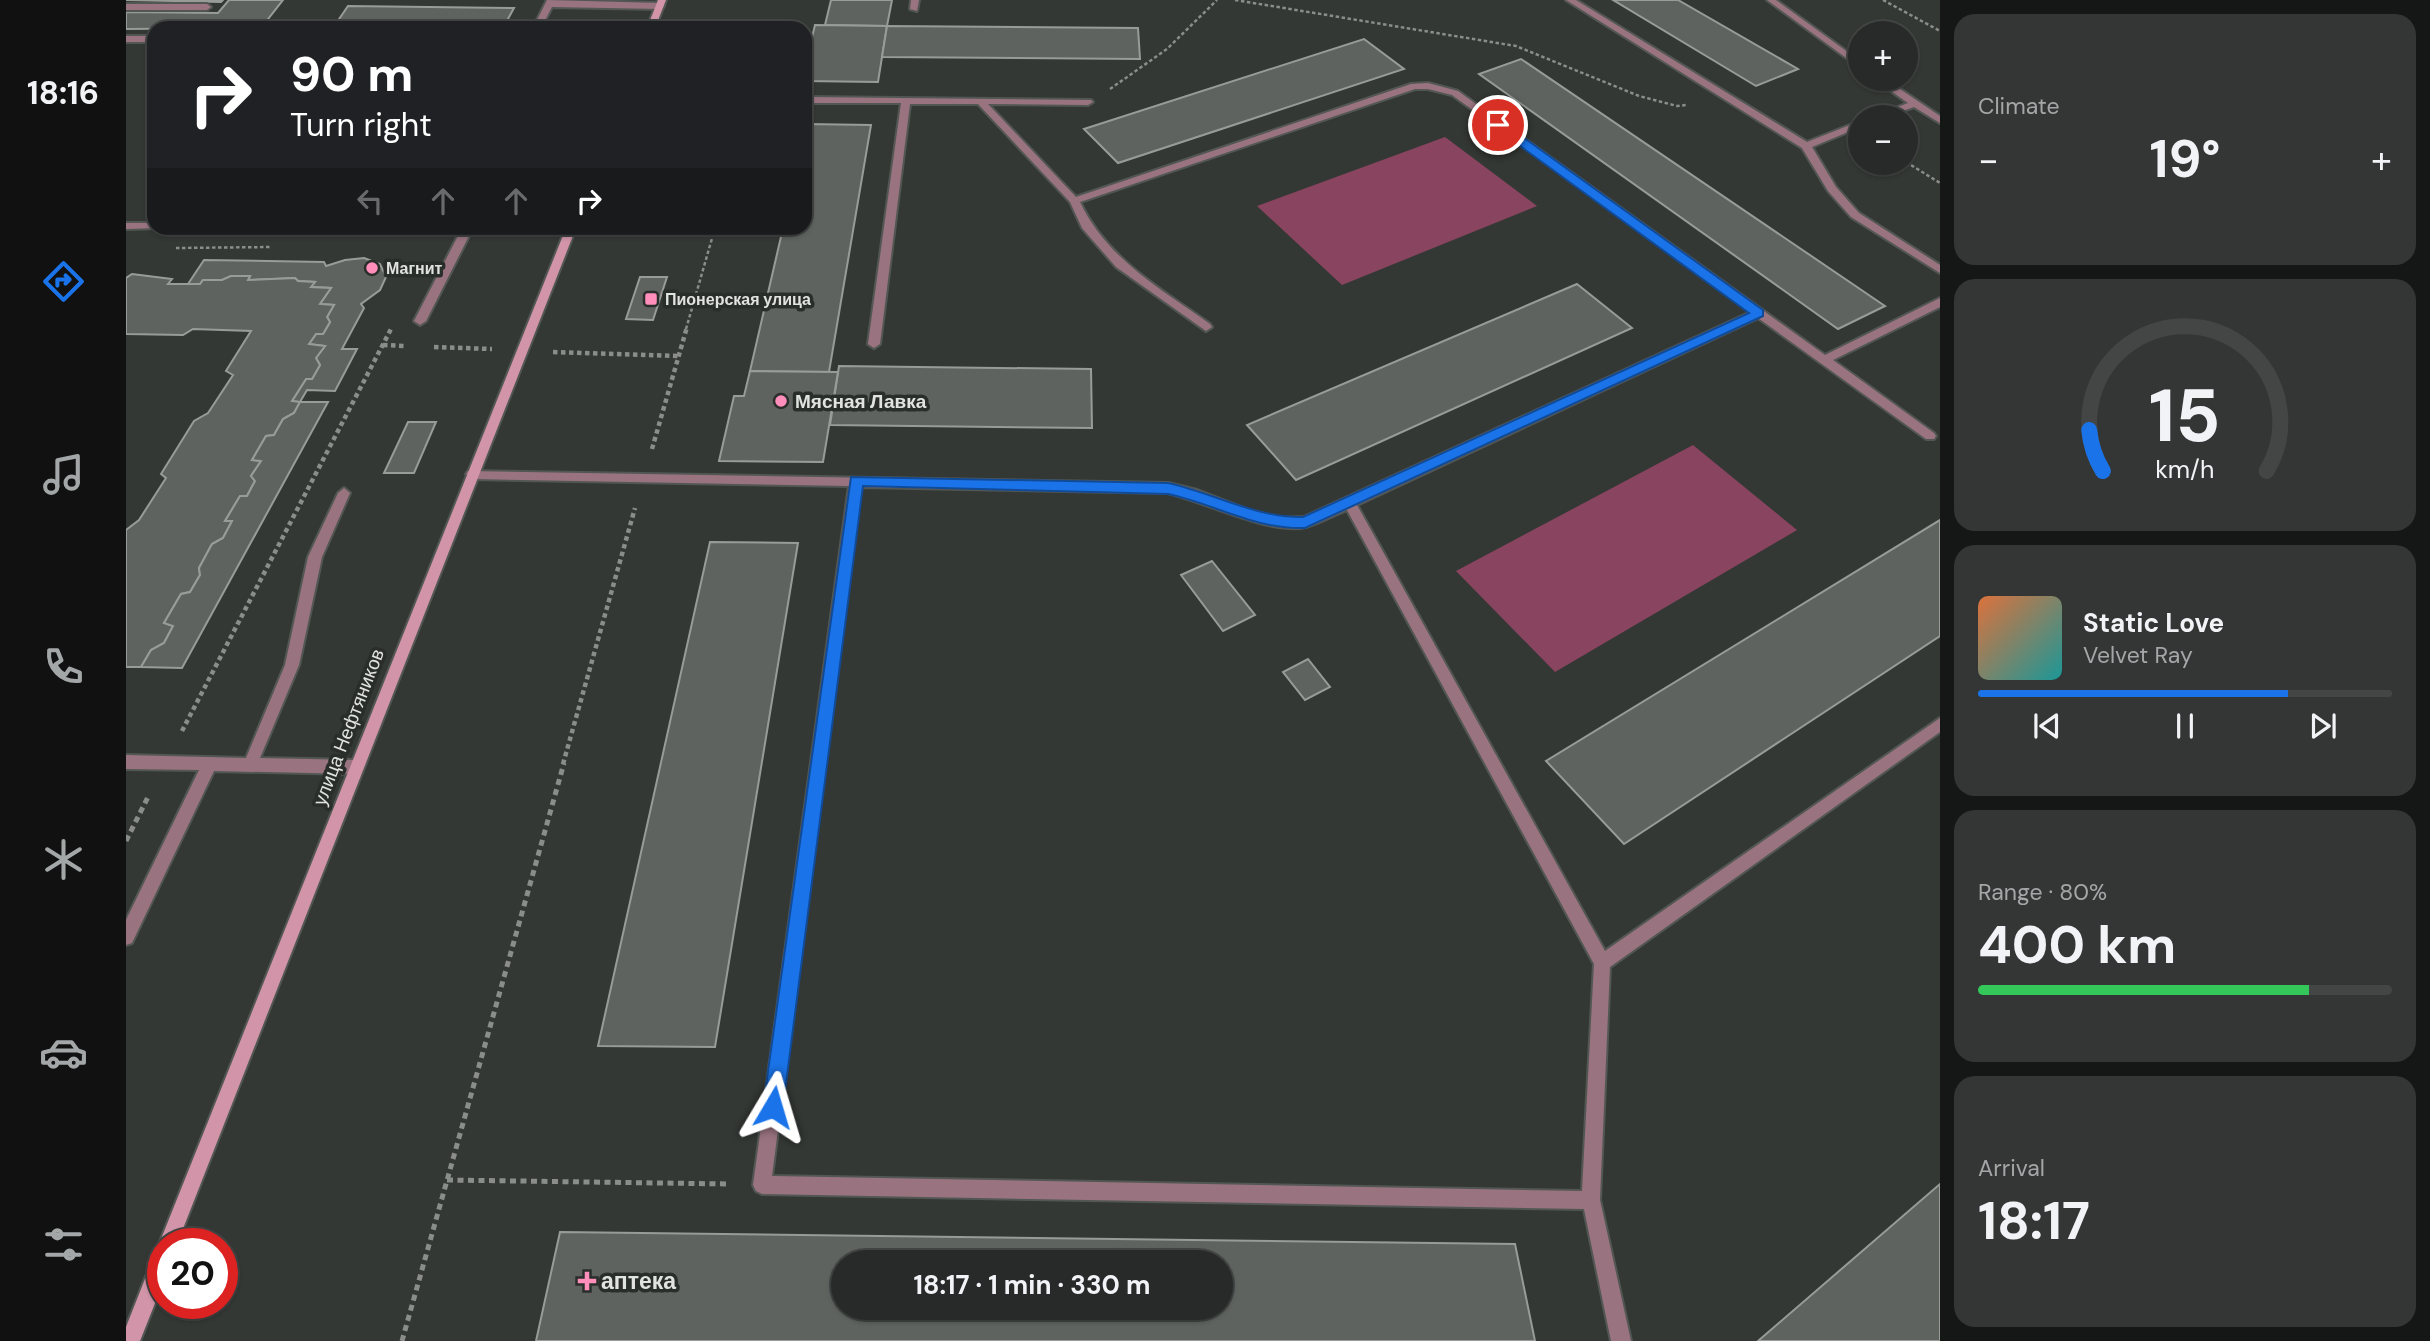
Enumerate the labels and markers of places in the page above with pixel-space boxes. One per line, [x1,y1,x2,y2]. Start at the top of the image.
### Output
pin [1468,95,1528,155]
place label: Магнит [386,258,443,279]
marker: Магнит [364,260,380,276]
place label: Пионерская улица [665,289,811,310]
marker: Пионерская улица [643,291,659,307]
place label: Мясная Лавка [795,389,927,414]
marker: Мясная Лавка [773,393,789,409]
place label: аптека [601,1266,676,1296]
marker: аптека [579,1273,595,1289]

